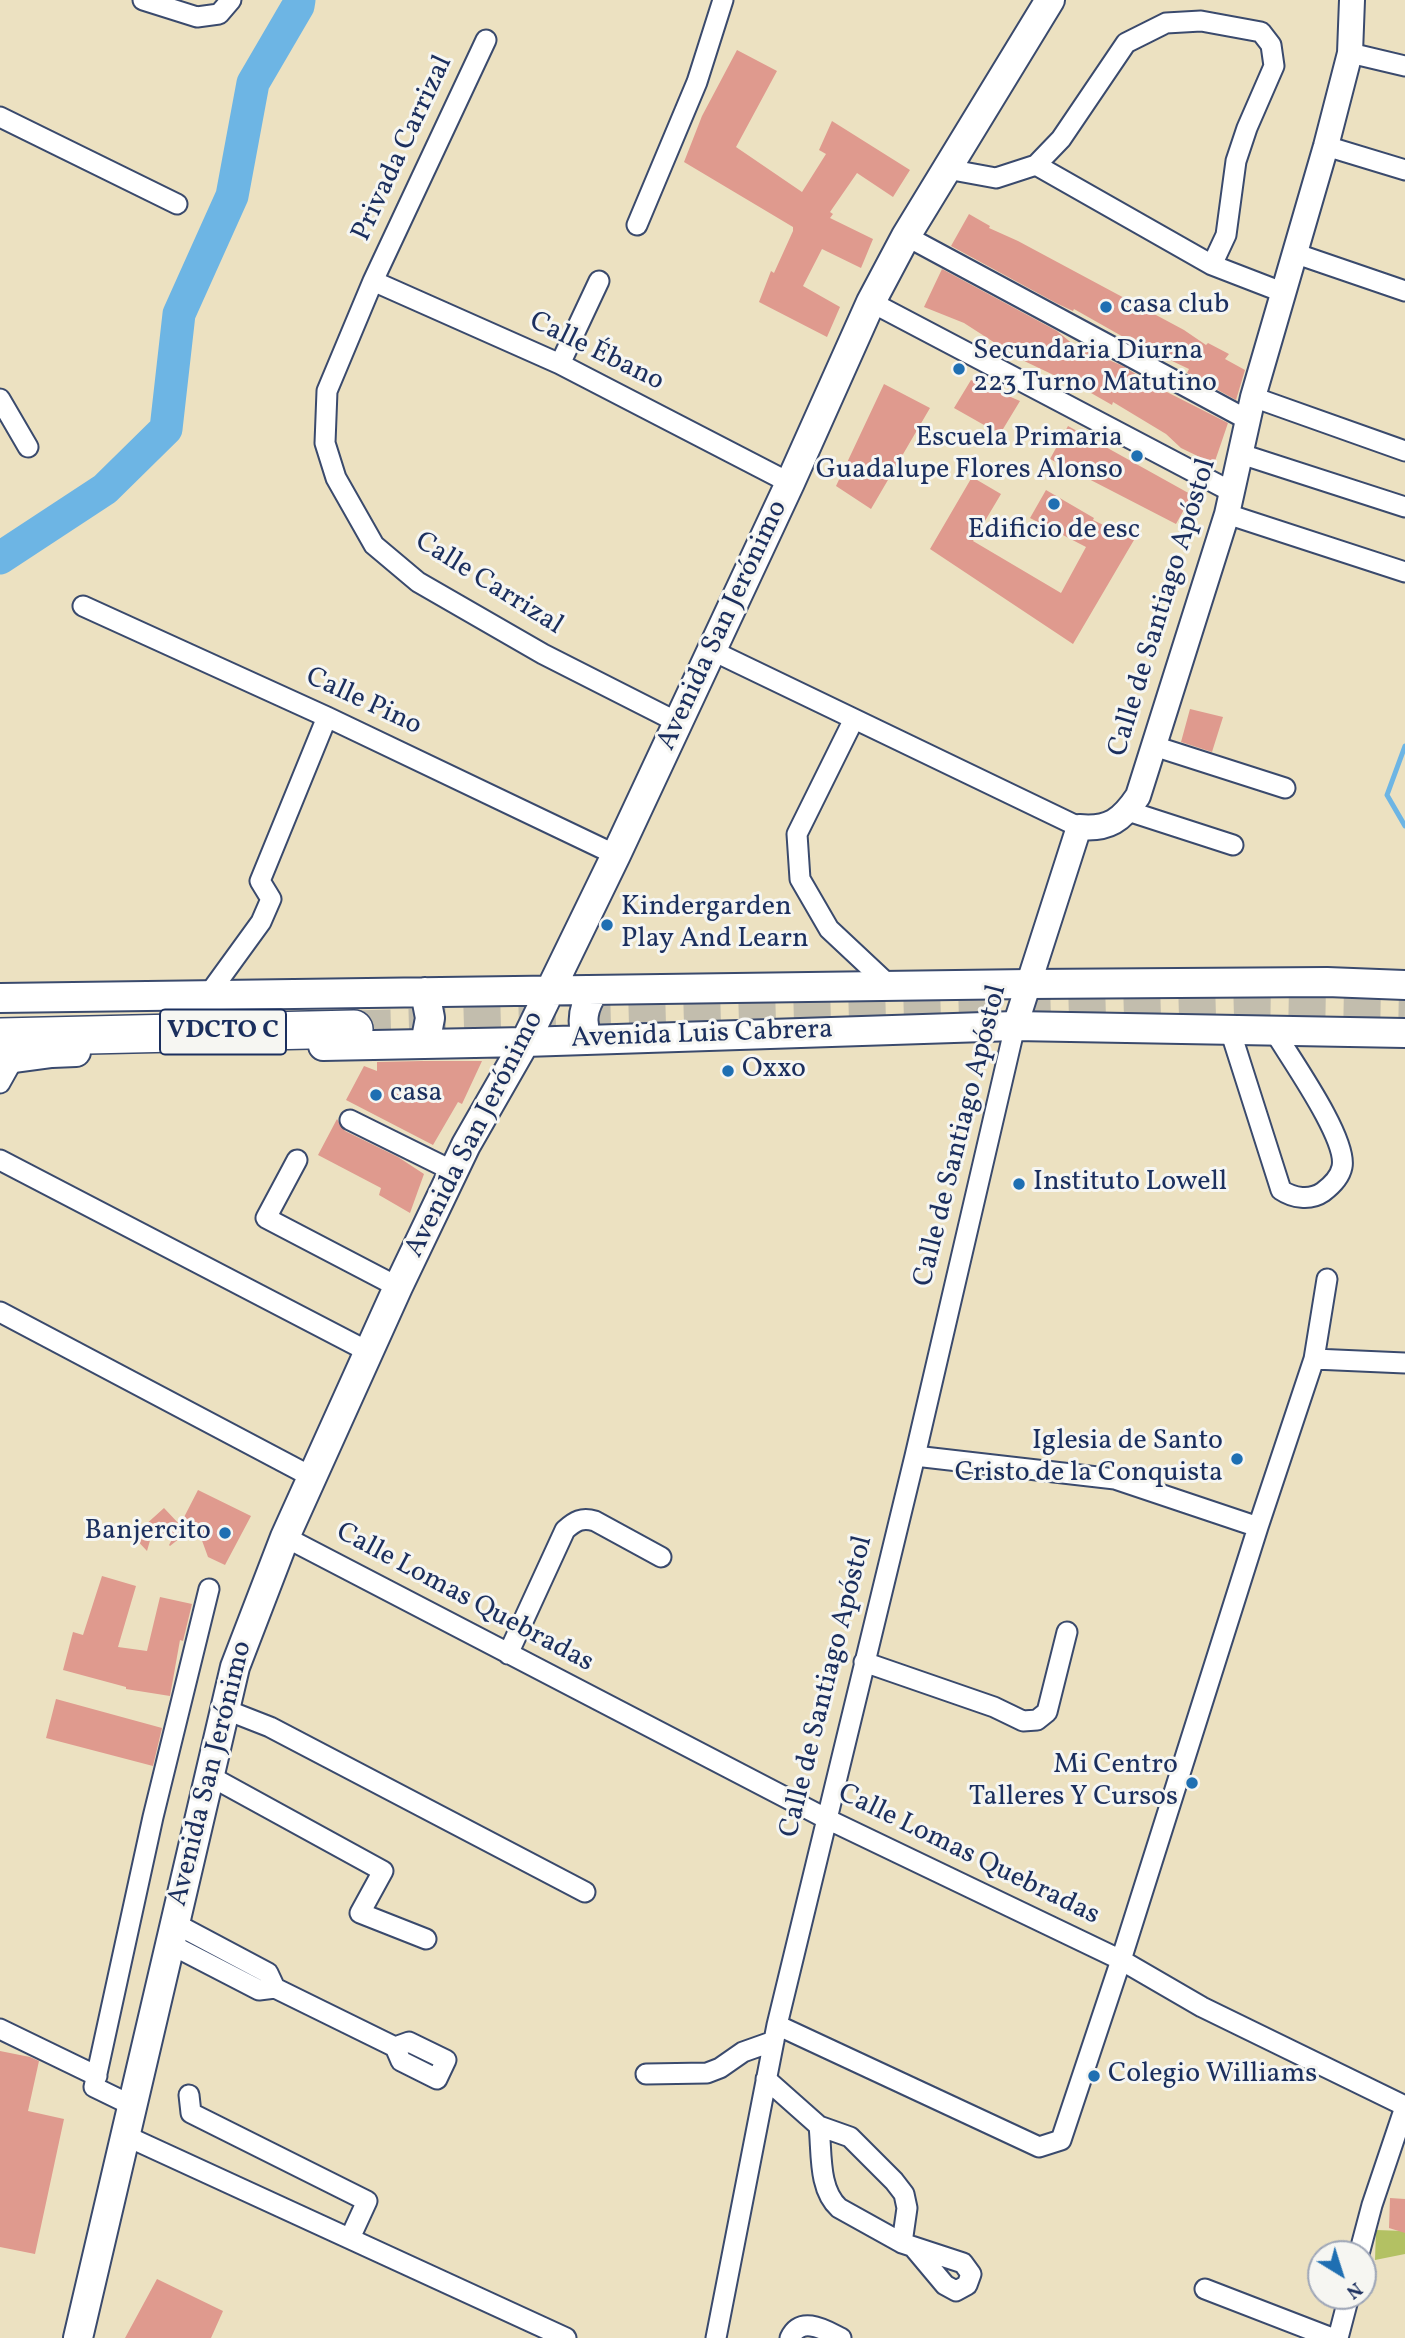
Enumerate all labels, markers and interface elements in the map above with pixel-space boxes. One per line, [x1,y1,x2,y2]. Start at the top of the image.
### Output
street label: Privada Carrizal [346,51,462,247]
place label: casa club [1120,290,1229,324]
marker: casa club [1098,299,1114,315]
street label: Calle Ébano [523,306,669,400]
place label: Secundaria Diurna 223 Turno Matutino [973,336,1217,402]
marker: Secundaria Diurna 223 Turno Matutino [951,361,967,377]
place label: Escuela Primaria Guadalupe Flores Alonso [816,423,1123,489]
marker: Escuela Primaria Guadalupe Flores Alonso [1129,448,1145,464]
street label: Calle de Santiago Apóstol [1103,455,1225,761]
street label: Avenida San Jerónimo [651,496,797,756]
marker: Edificio de esc [1046,496,1062,512]
place label: Edificio de esc [968,515,1140,549]
street label: Calle Carrizal [408,526,568,644]
street label: Calle Pino [300,662,426,744]
place label: Kindergarden Play And Learn [621,892,809,958]
marker: Kindergarden Play And Learn [599,917,615,933]
street label: Calle de Santiago Apóstol [908,982,1016,1290]
street label: Avenida San Jerónimo [399,1006,553,1264]
road number: VDCTO C [160,1009,286,1054]
street label: Avenida Luis Cabrera [570,1015,834,1057]
place label: Oxxo [742,1054,806,1088]
marker: Oxxo [720,1063,736,1079]
place label: casa [390,1078,442,1112]
marker: casa [368,1087,384,1103]
place label: Instituto Lowell [1033,1167,1227,1201]
marker: Instituto Lowell [1011,1176,1027,1192]
place label: Iglesia de Santo Cristo de la Conquista [955,1426,1223,1492]
marker: Iglesia de Santo Cristo de la Conquista [1229,1451,1245,1467]
place label: Banjercito [85,1516,211,1550]
street label: Calle Lomas Quebradas [329,1517,599,1681]
marker: Banjercito [217,1525,233,1541]
street label: Calle de Santiago Apóstol [774,1533,882,1841]
street label: Avenida San Jerónimo [163,1638,261,1910]
place label: Mi Centro Talleres Y Cursos [969,1750,1178,1816]
marker: Mi Centro Talleres Y Cursos [1184,1775,1200,1791]
street label: Calle Lomas Quebradas [832,1778,1104,1934]
place label: Colegio Williams [1108,2059,1317,2093]
marker: Colegio Williams [1086,2068,1102,2084]
north arrow [1307,2240,1377,2310]
text: N [1340,2275,1367,2304]

